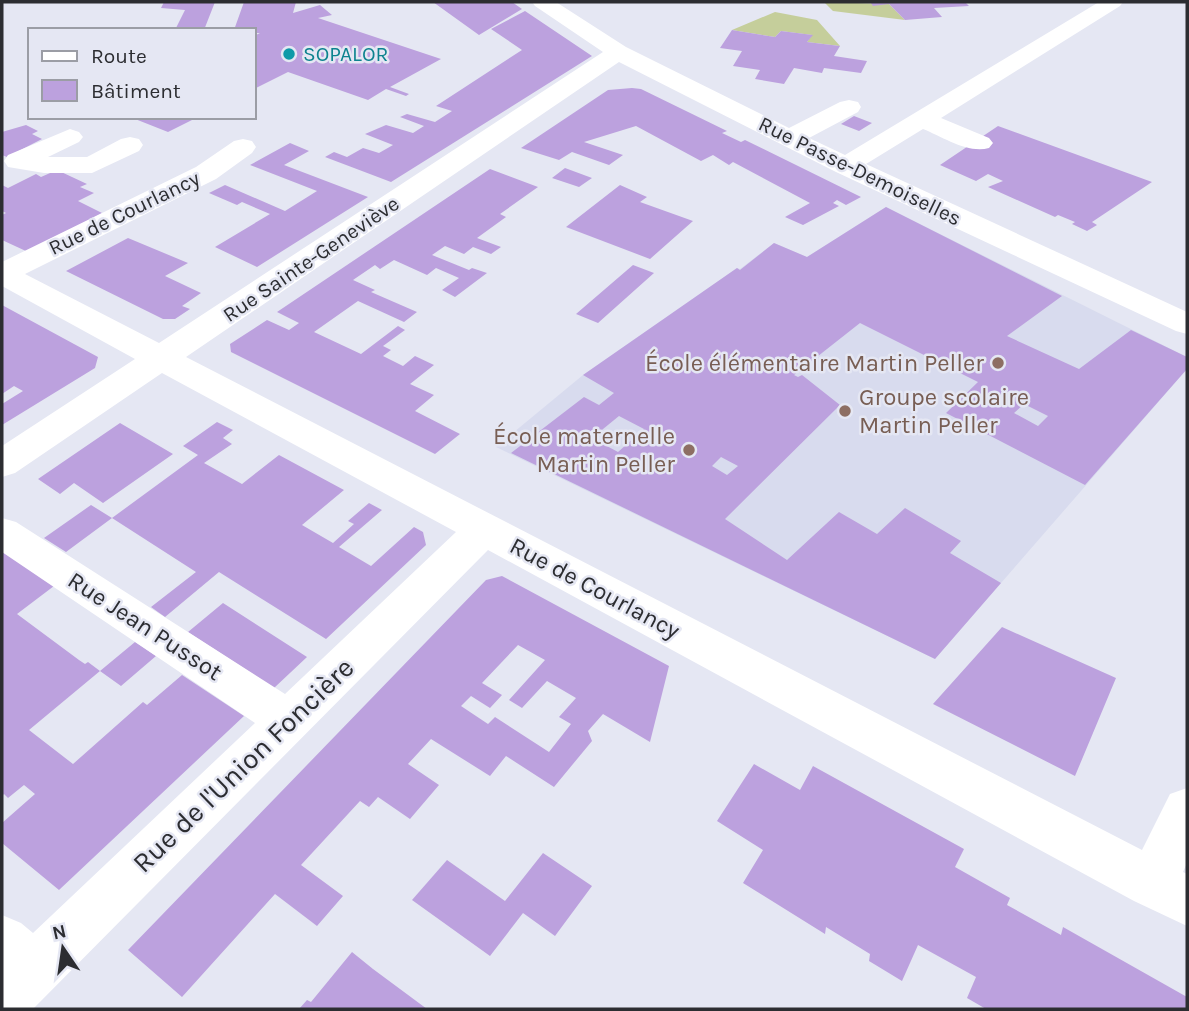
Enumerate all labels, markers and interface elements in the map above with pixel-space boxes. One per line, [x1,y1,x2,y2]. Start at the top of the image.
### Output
legend [28,28,256,119]
place label: SOPALOR [303,42,388,66]
text: Route [91,44,147,68]
marker: SOPALOR [281,46,297,62]
text: Bâtiment [91,79,181,103]
street label: Rue Passe-Demoiselles [755,112,965,230]
street label: Rue de Courlancy [45,166,204,260]
street label: Rue Sainte-Geneviève [218,191,404,327]
place label: École élémentaire Martin Peller [645,348,984,377]
marker: École élémentaire Martin Peller [990,355,1006,371]
place label: Groupe scolaire Martin Peller [859,383,1029,439]
marker: Groupe scolaire Martin Peller [837,403,853,419]
place label: École maternelle Martin Peller [493,421,675,478]
marker: École maternelle Martin Peller [681,442,697,458]
street label: Rue de Courlancy [505,531,685,645]
street label: Rue Jean Pussot [63,566,227,686]
street label: Rue de l'Union Foncière [126,651,360,879]
north arrow [28,913,98,983]
text: N [50,920,69,945]

